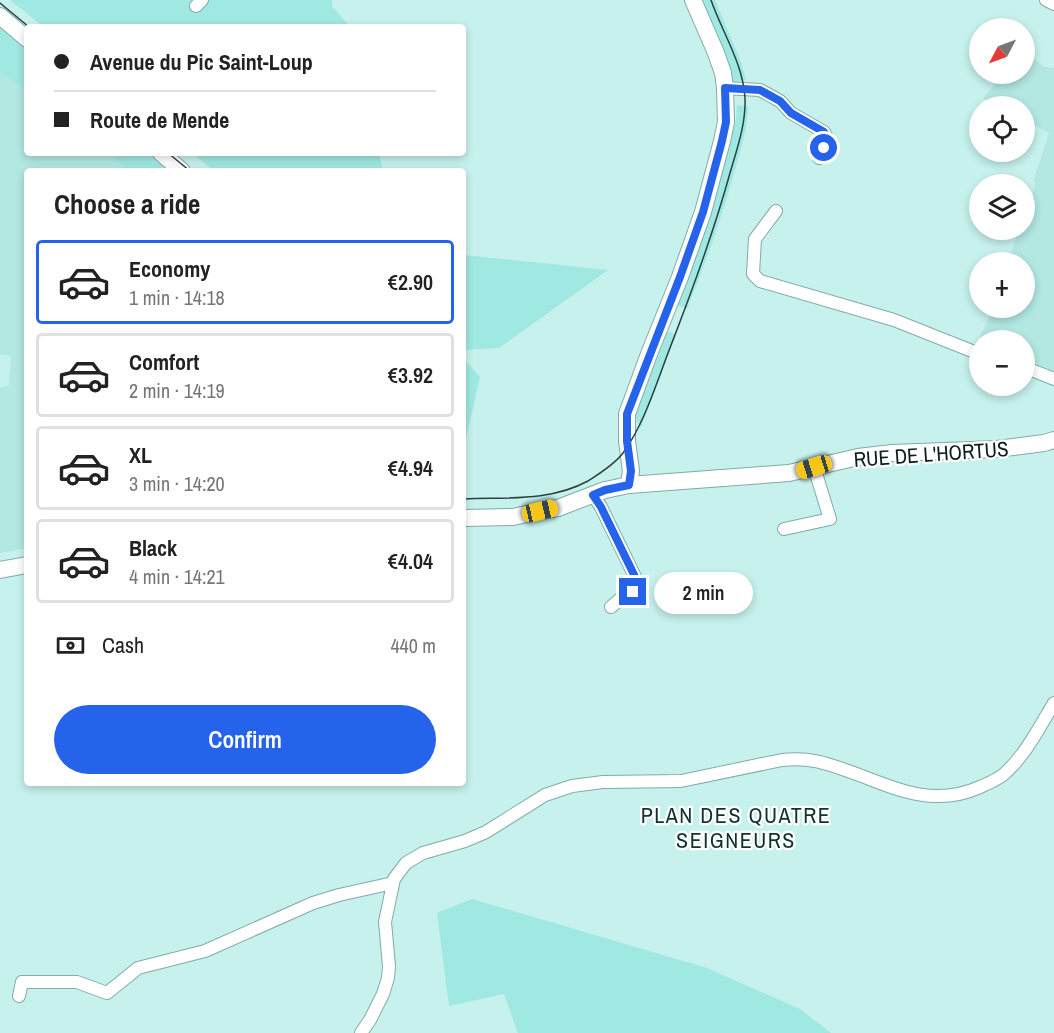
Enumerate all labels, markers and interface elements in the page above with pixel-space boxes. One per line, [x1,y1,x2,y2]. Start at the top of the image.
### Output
north arrow [969,18,1035,84]
map controls [969,18,1035,396]
text: Avenue du Pic Saint-Loup [90,47,313,77]
button: locate [969,96,1035,162]
text: Route de Mende [90,105,229,135]
route start [810,134,837,161]
button: layers [969,174,1035,240]
text: Choose a ride [54,186,200,222]
button: + [969,252,1035,318]
text: Economy [129,254,210,284]
icon: car [57,255,111,309]
text: €2.90 [388,267,433,297]
text: 1 min · 14:18 [129,284,225,311]
button: − [969,330,1035,396]
text: Comfort [129,347,199,377]
icon: car [57,348,111,402]
text: €3.92 [388,360,433,390]
text: 2 min · 14:19 [129,377,225,404]
street label: RUE DE L'HORTUS [853,434,1009,474]
text: XL [129,440,152,470]
icon: car [57,441,111,495]
text: €4.94 [388,453,433,483]
car [794,453,834,481]
text: 3 min · 14:20 [129,470,225,497]
car [520,498,560,524]
text: Black [129,533,177,563]
icon: car [57,534,111,588]
text: €4.04 [388,546,433,576]
text: 4 min · 14:21 [129,563,225,590]
callout: 2 min [654,571,753,613]
route end [619,578,646,605]
text: 2 min [682,579,725,606]
icon: cash [54,629,87,662]
text: Cash [102,630,144,660]
text: 440 m [390,632,436,659]
button: Confirm [54,705,436,774]
district label: PLAN DES QUATRE SEIGNEURS [641,800,831,855]

